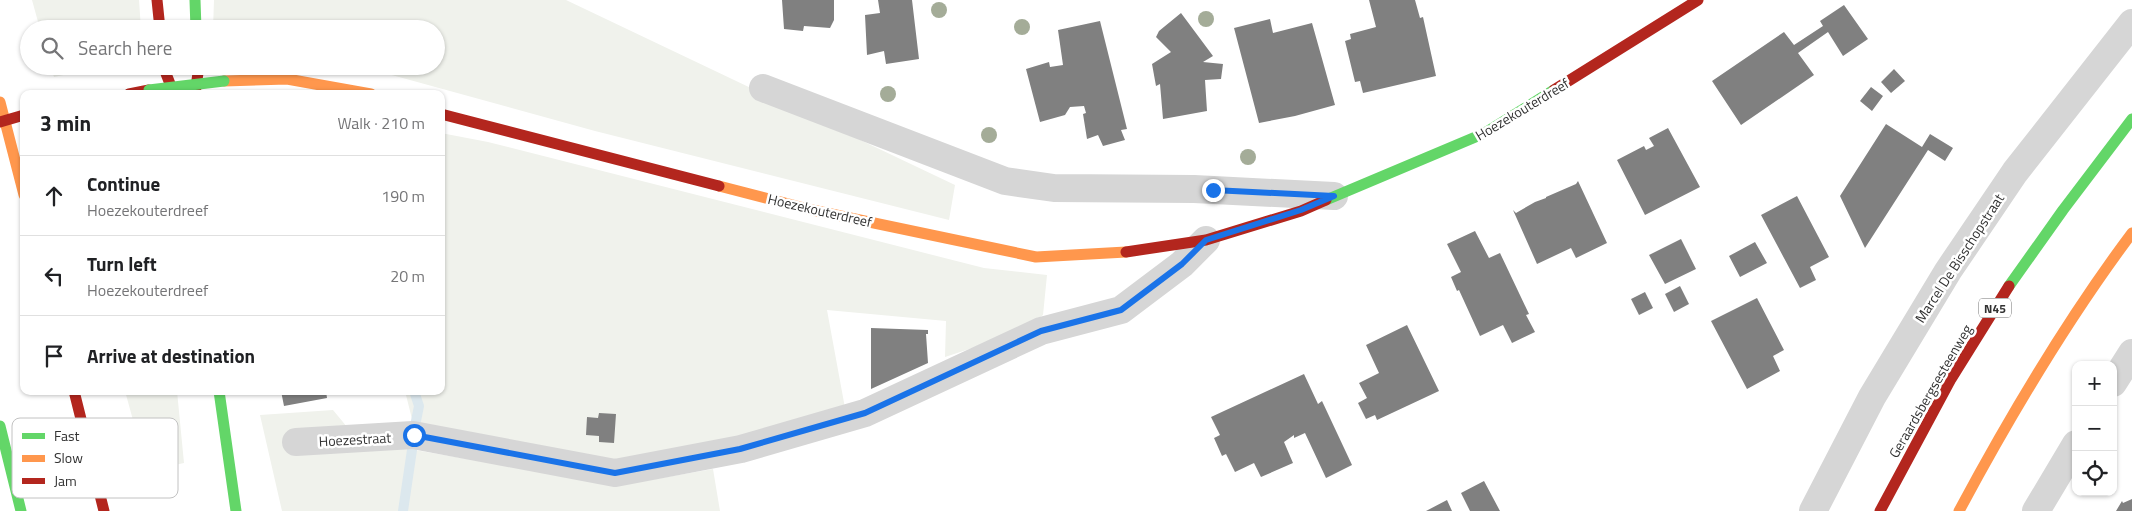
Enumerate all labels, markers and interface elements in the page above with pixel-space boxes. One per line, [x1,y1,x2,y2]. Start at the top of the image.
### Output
search box [20,20,445,75]
text: Search here [78,33,172,62]
icon: search [38,34,66,62]
street label: Hoezekouterdreef [1471,72,1573,145]
text: 3 min [40,107,91,139]
text: Walk · 210 m [337,111,425,135]
text: Continue [87,169,160,198]
route end [1202,179,1225,202]
icon: ahead [40,182,68,210]
text: 190 m [381,184,425,208]
street label: Hoezekouterdreef [766,188,874,232]
street label: Marcel De Bisschopstraat [1909,189,2009,327]
text: Hoezekouterdreef [87,198,208,222]
text: Turn left [87,249,157,278]
icon: left [40,262,68,290]
text: 20 m [390,264,425,288]
text: Hoezekouterdreef [87,278,208,302]
road number: N45 [1979,298,2011,318]
street label: Geraardsbergsesteenweg [1883,320,1977,462]
text: Arrive at destination [87,341,255,370]
icon: arrive [40,342,68,370]
map controls [2072,361,2117,496]
button: + [2072,361,2117,406]
button: − [2072,406,2117,451]
legend [12,418,178,498]
route start [403,424,426,447]
text: Fast [54,425,79,446]
street label: Hoezestraat [318,427,392,451]
text: Slow [54,447,83,468]
button: locate [2072,451,2117,496]
text: Jam [54,470,77,491]

